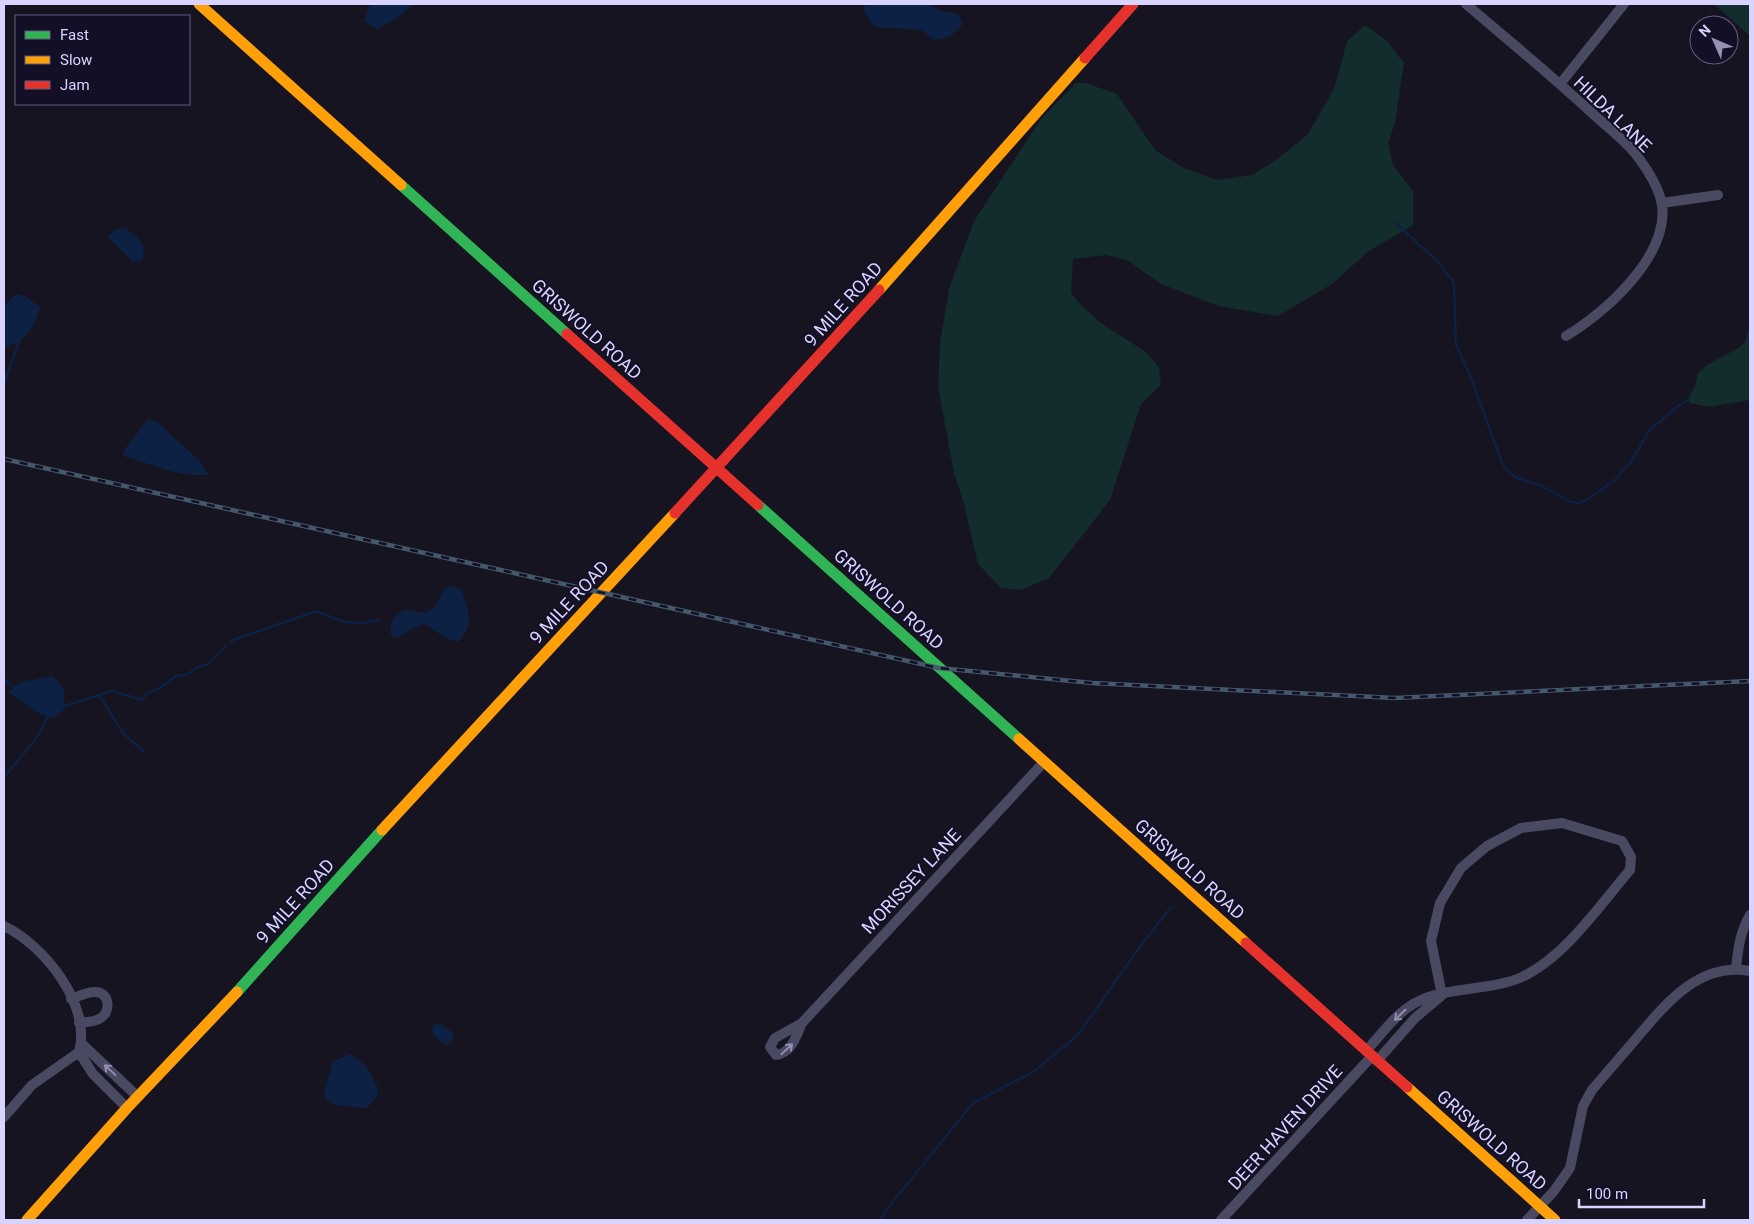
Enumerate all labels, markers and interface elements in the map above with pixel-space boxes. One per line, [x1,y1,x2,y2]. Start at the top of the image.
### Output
legend [15,15,190,105]
north arrow [1689,15,1739,65]
text: N [1696,22,1714,40]
text: Fast [60,26,89,44]
text: Slow [60,51,92,69]
street label: HILDA LANE [1570,72,1656,156]
text: Jam [60,76,90,94]
street label: 9 MILE ROAD [800,257,886,351]
street label: GRISWOLD ROAD [528,274,646,384]
street label: GRISWOLD ROAD [830,544,948,654]
street label: 9 MILE ROAD [525,556,613,648]
street label: GRISWOLD ROAD [1131,814,1249,924]
street label: MORISSEY LANE [857,824,965,938]
street label: 9 MILE ROAD [252,854,338,948]
one-way arrow [1393,1009,1406,1021]
one-way arrow [781,1043,793,1055]
street label: DEER HAVEN DRIVE [1224,1060,1346,1194]
one-way arrow [103,1064,116,1076]
street label: GRISWOLD ROAD [1433,1085,1551,1195]
scale bar [1579,1176,1704,1208]
text: 100 m [1586,1185,1628,1203]

